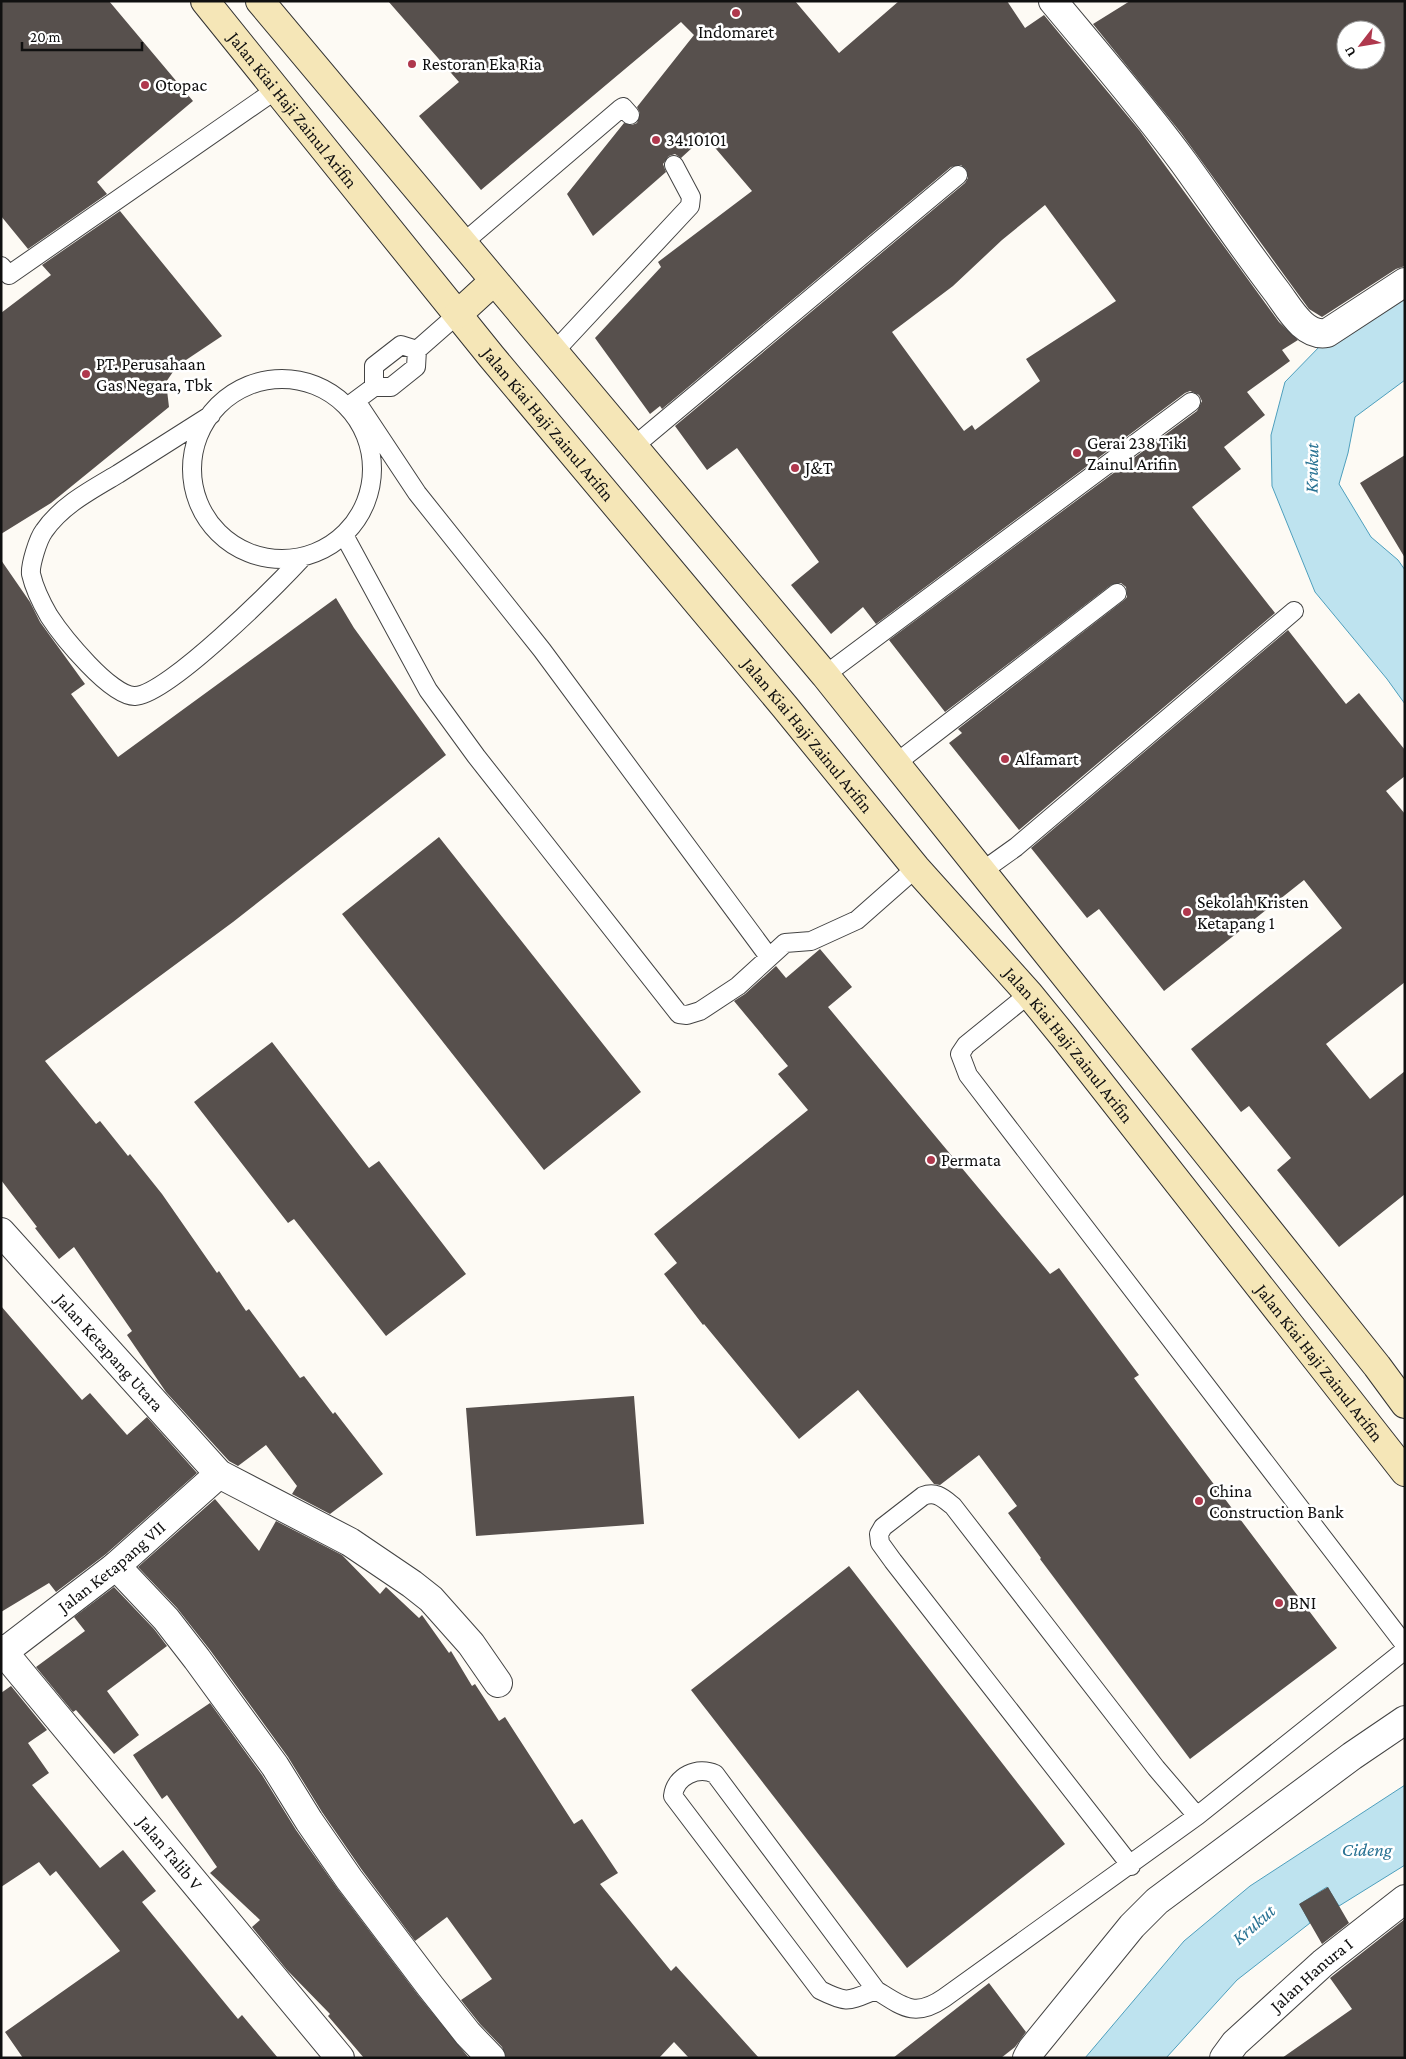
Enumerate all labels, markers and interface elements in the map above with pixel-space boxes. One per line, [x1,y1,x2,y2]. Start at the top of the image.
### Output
marker: Indomaret [730,7,742,19]
scale bar [22,20,142,52]
north arrow [1336,20,1386,70]
place label: Indomaret [698,22,775,42]
street label: Jalan Kiai Haji Zainul Arifin [223,27,362,192]
text: 20 m [30,29,61,45]
text: U [1340,43,1359,60]
place label: Restoran Eka Ria [422,54,542,74]
marker: Restoran Eka Ria [406,58,418,70]
place label: Otopac [155,75,208,95]
marker: Otopac [139,79,151,91]
place label: 34.10101 [666,130,726,150]
marker: 34.10101 [650,134,662,146]
street label: Jalan Kiai Haji Zainul Arifin [477,342,618,505]
place label: PT. Perusahaan Gas Negara, Tbk [96,354,213,395]
marker: PT. Perusahaan Gas Negara, Tbk [80,368,92,380]
place label: Gerai 238 Tiki Zainul Arifin [1087,433,1187,474]
water label: Krukut [1301,442,1322,493]
marker: Gerai 238 Tiki Zainul Arifin [1071,447,1083,459]
place label: J&T [803,458,833,478]
marker: J&T [789,462,801,474]
street label: Jalan Kiai Haji Zainul Arifin [737,652,877,817]
place label: Alfamart [1015,749,1080,769]
marker: Alfamart [999,753,1011,765]
place label: Sekolah Kristen Ketapang 1 [1197,892,1309,933]
marker: Sekolah Kristen Ketapang 1 [1181,906,1193,918]
street label: Jalan Kiai Haji Zainul Arifin [998,961,1138,1127]
place label: Permata [941,1150,1001,1170]
marker: Permata [925,1154,937,1166]
street label: Jalan Kiai Haji Zainul Arifin [1250,1279,1387,1446]
street label: Jalan Ketapang Utara [50,1288,168,1415]
place label: China Construction Bank [1209,1481,1344,1522]
marker: China Construction Bank [1193,1495,1205,1507]
street label: Jalan Ketapang VII [53,1517,169,1618]
place label: BNI [1289,1593,1316,1613]
marker: BNI [1273,1597,1285,1609]
street label: Jalan Talib V [133,1811,207,1894]
water label: Cideng [1342,1839,1393,1860]
water label: Krukut [1228,1900,1279,1949]
street label: Jalan Hanura I [1265,1934,1356,2017]

